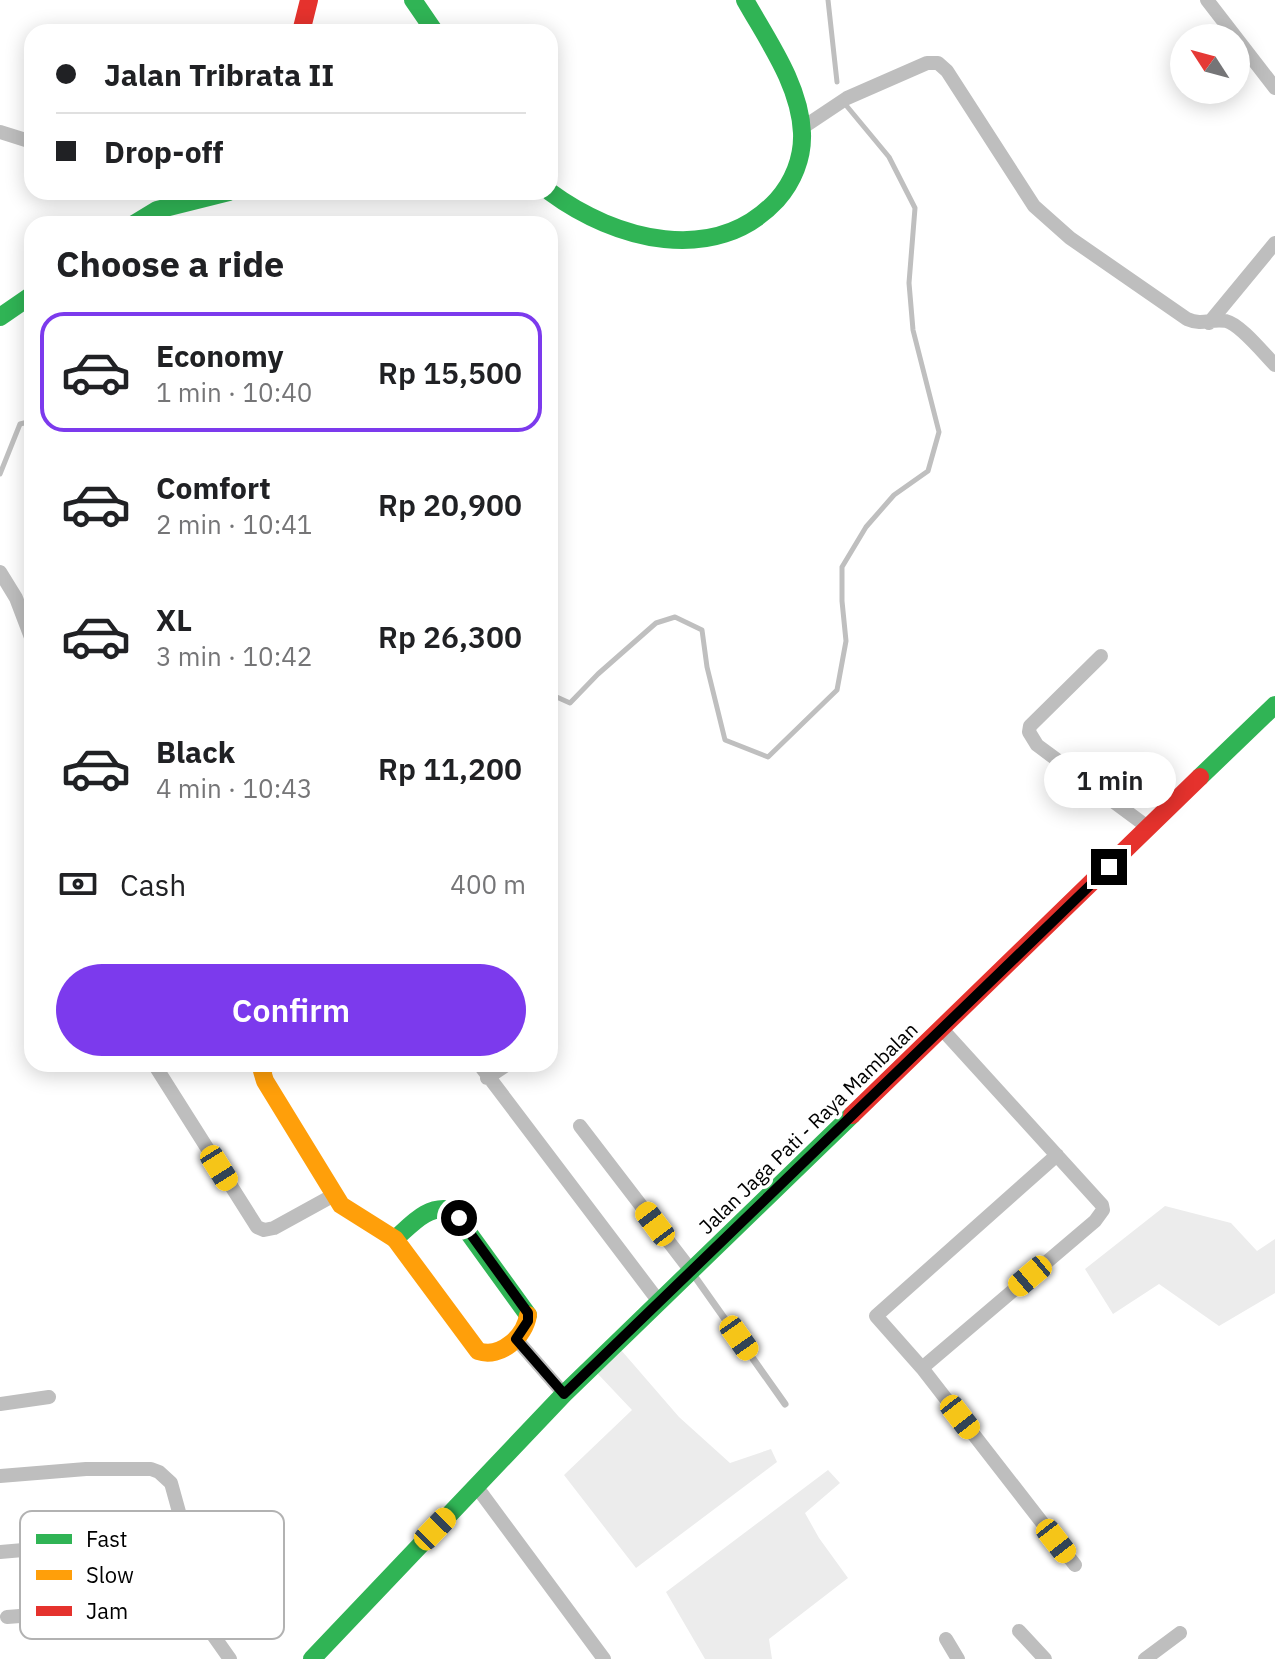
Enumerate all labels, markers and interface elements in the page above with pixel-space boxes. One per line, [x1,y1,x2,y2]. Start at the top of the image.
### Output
north arrow [1170,24,1250,104]
map controls [1170,24,1250,104]
text: Jalan Tribrata II [104,55,334,94]
text: Drop-off [104,132,223,171]
text: Choose a ride [56,240,284,287]
icon: car [60,336,132,408]
text: Economy [156,336,284,375]
text: Rp 15,500 [378,353,522,392]
text: 1 min · 10:40 [156,375,312,409]
icon: car [60,468,132,540]
text: Comfort [156,468,271,507]
text: Rp 20,900 [378,485,522,524]
text: 2 min · 10:41 [156,507,312,541]
icon: car [60,600,132,672]
text: XL [156,600,192,639]
text: Rp 26,300 [378,617,522,656]
text: 3 min · 10:42 [156,639,312,673]
icon: car [60,732,132,804]
text: Black [156,732,235,771]
text: Rp 11,200 [378,749,522,788]
callout: 1 min [1043,751,1175,807]
text: 1 min [1076,763,1144,797]
text: 4 min · 10:43 [156,771,312,805]
route end [1091,849,1127,885]
icon: cash [56,862,100,906]
text: Cash [120,865,186,904]
text: 400 m [450,867,526,901]
button: Confirm [56,964,526,1056]
street label: Jalan Jaga Pati - Raya Mambalan [693,1016,923,1240]
car [196,1141,242,1195]
car [631,1198,679,1250]
route start [441,1200,477,1236]
car [1004,1251,1056,1301]
car [715,1311,763,1365]
car [936,1391,984,1443]
car [410,1503,460,1555]
legend [20,1511,284,1639]
car [1032,1515,1080,1567]
text: Fast [86,1524,127,1553]
text: Slow [86,1560,134,1589]
text: Jam [86,1596,128,1625]

